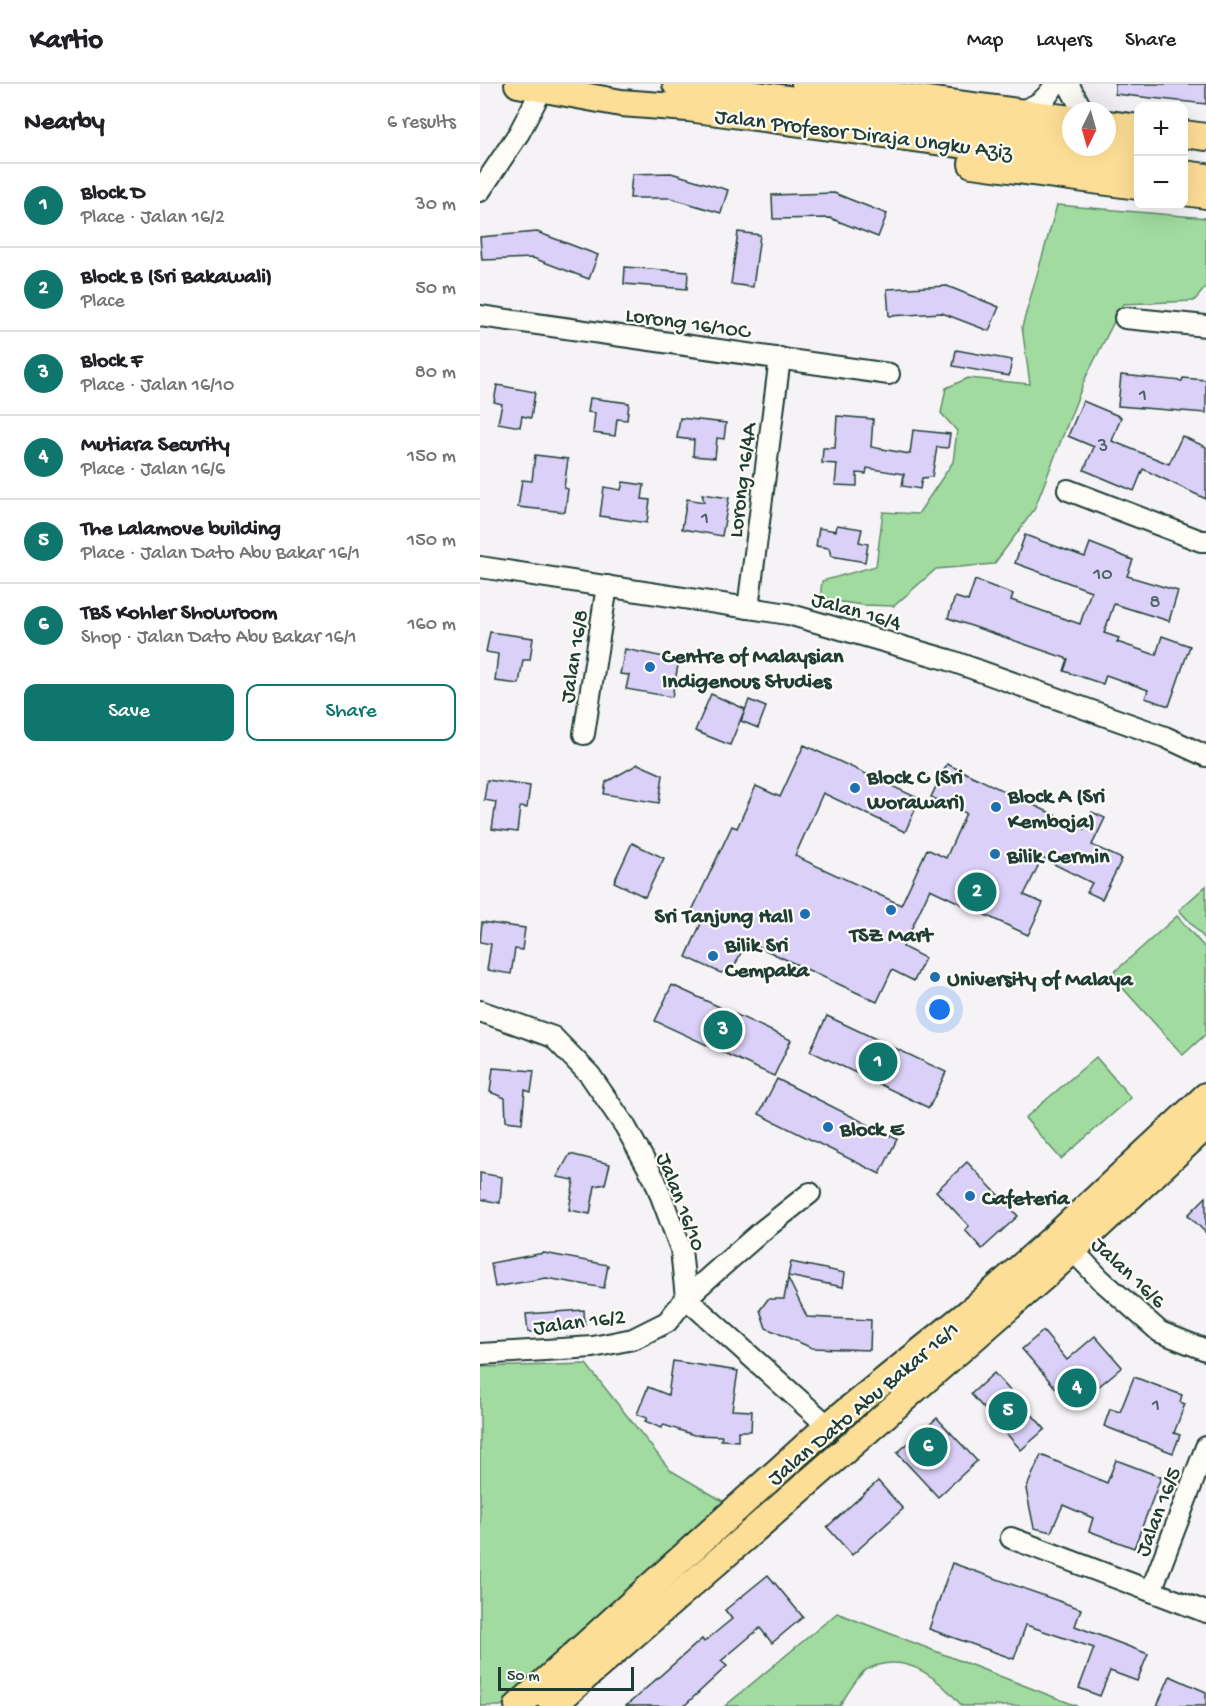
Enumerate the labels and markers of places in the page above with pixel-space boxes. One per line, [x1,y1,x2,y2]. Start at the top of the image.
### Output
place label: Centre of Malaysian Indigenous Studies [661,645,844,696]
marker: Centre of Malaysian Indigenous Studies [643,660,657,674]
place label: Block C (Sri Worawari) [866,766,965,817]
marker: Block C (Sri Worawari) [848,781,862,795]
place label: Block A (Sri Kemboja) [1007,785,1105,836]
marker: Block A (Sri Kemboja) [989,800,1003,814]
place label: Bilik Cermin [1006,845,1110,871]
marker: Bilik Cermin [988,847,1002,861]
pin: 2 [958,870,996,914]
marker: TSZ Mart [884,903,898,917]
place label: Sri Tanjung Hall [655,905,793,931]
marker: Sri Tanjung Hall [798,907,812,921]
place label: TSZ Mart [848,924,934,950]
place label: Bilik Sri Cempaka [724,934,811,985]
marker: Bilik Sri Cempaka [706,949,720,963]
place label: University of Malaya [947,968,1134,994]
marker: University of Malaya [928,970,942,984]
pin: 3 [704,1008,742,1052]
pin: 1 [858,1040,898,1084]
place label: Block E [839,1118,905,1144]
marker: Block E [821,1120,835,1134]
place label: Cafeteria [981,1187,1071,1213]
marker: Cafeteria [963,1189,977,1203]
pin: 4 [1058,1366,1096,1410]
pin: 5 [988,1388,1028,1434]
pin: 6 [908,1424,948,1470]

